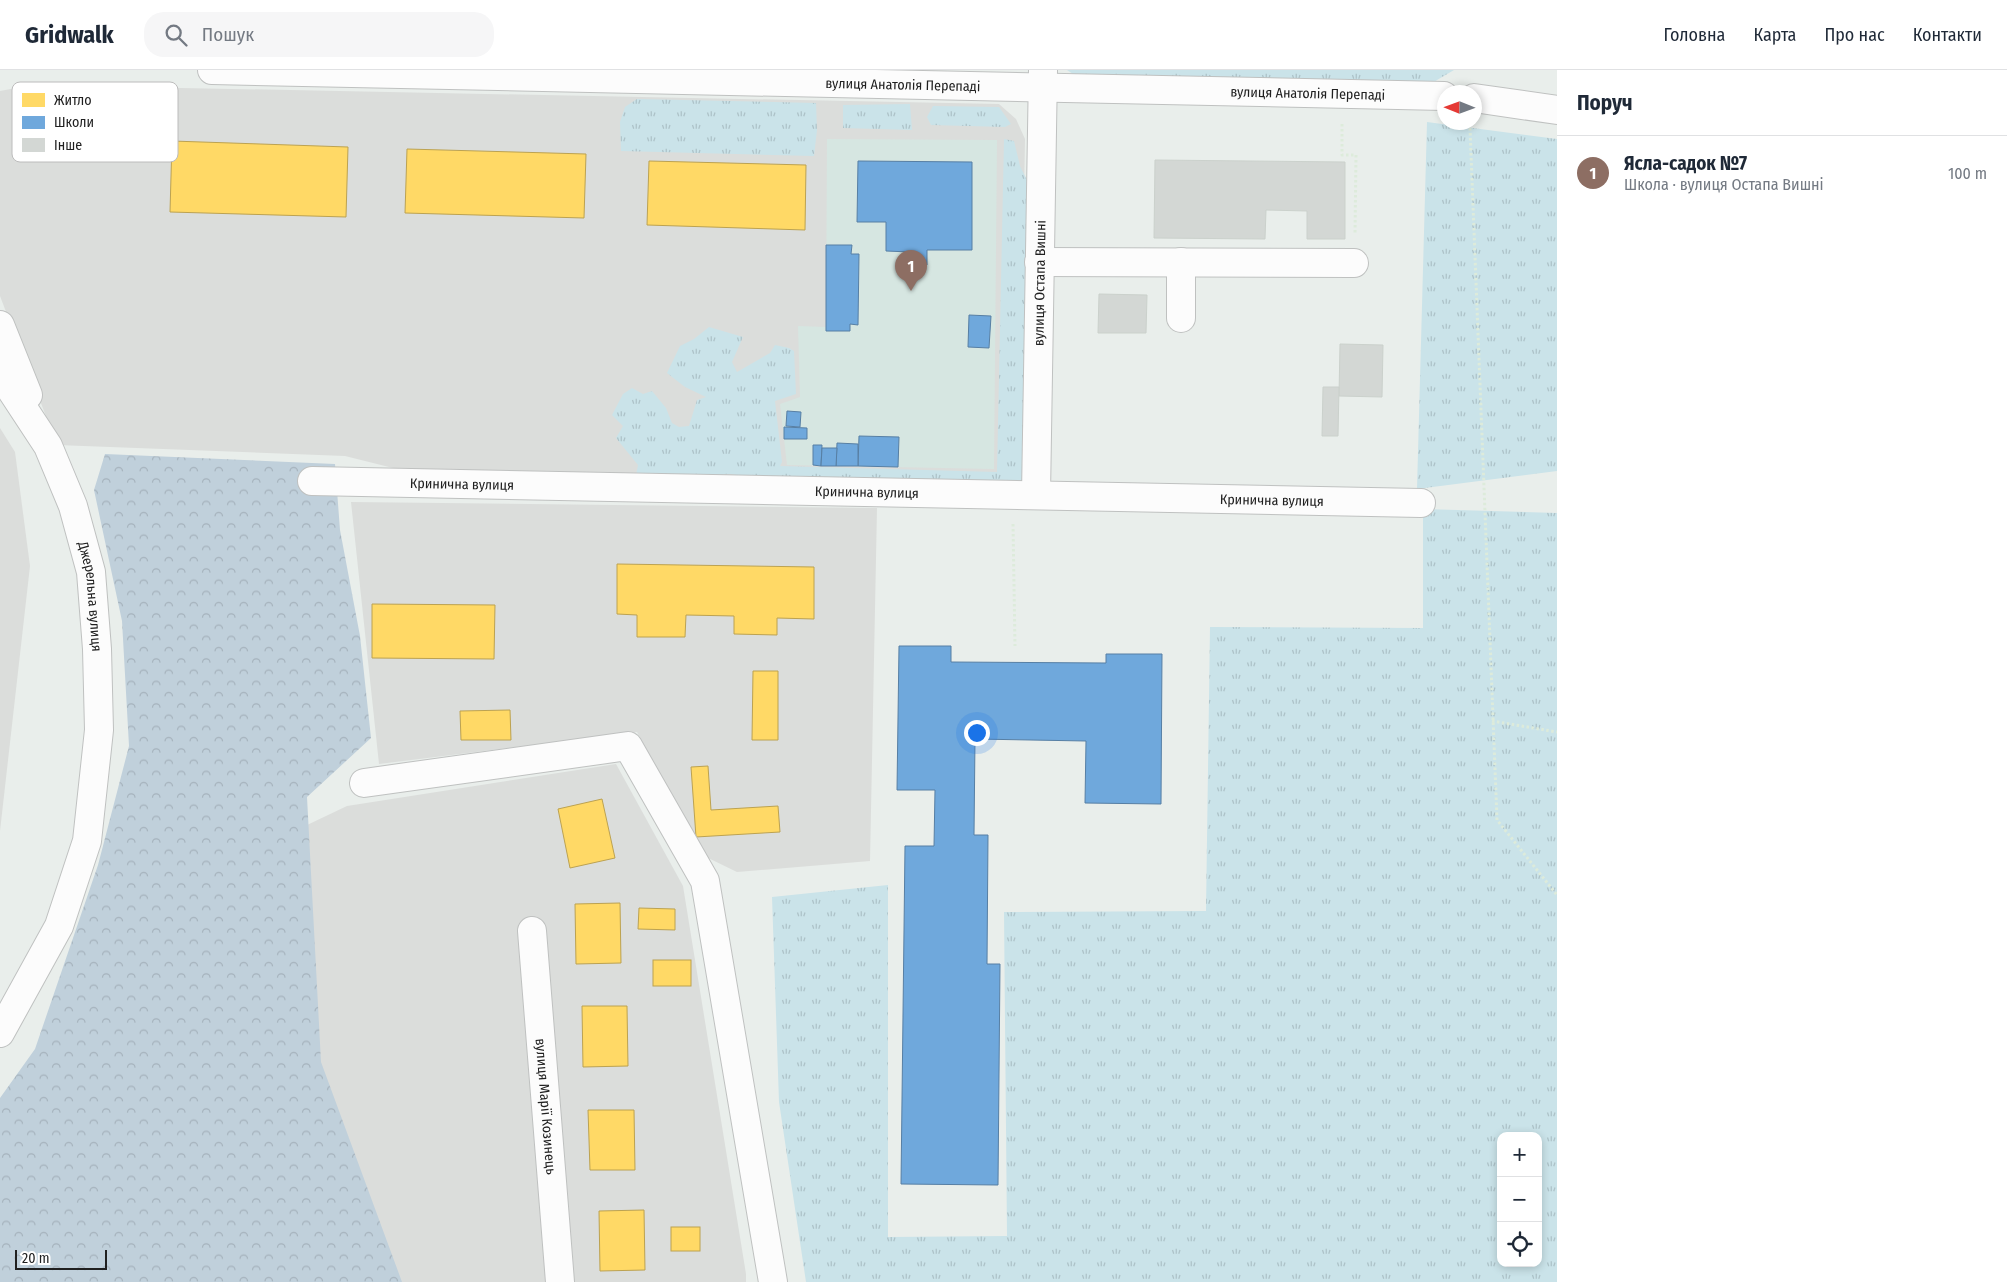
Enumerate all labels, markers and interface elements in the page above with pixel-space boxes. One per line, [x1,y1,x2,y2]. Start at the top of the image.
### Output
search box [144,12,494,57]
text: Gridwalk [25,21,114,49]
icon: search [162,21,190,49]
text: Пошук [202,23,254,46]
text: Головна [1663,24,1725,46]
text: Карта [1753,24,1796,46]
text: Про нас [1824,24,1885,46]
text: Контакти [1913,24,1982,46]
street label: вулиця Анатолія Перепаді [825,74,981,95]
legend [12,82,178,162]
street label: вулиця Анатолія Перепаді [1230,83,1385,103]
north arrow [1437,85,1482,130]
text: Поруч [1577,90,1633,116]
text: Житло [54,92,92,109]
text: Школи [54,114,94,131]
text: Інше [54,137,82,154]
text: Ясла-садок №7 [1624,152,1747,175]
text: 1 [1590,164,1596,183]
text: 100 m [1948,164,1987,183]
text: Школа · вулиця Остапа Вишні [1624,175,1824,194]
street label: вулиця Остапа Вишні [1030,220,1049,346]
pin: 1 [895,250,927,291]
street label: Кринична вулиця [410,474,514,494]
street label: Кринична вулиця [815,482,919,502]
street label: Кринична вулиця [1220,491,1324,510]
street label: Джерельна вулиця [74,539,106,652]
your location [964,720,990,746]
street label: вулиця Марії Козинець [532,1038,560,1176]
map controls [1497,1132,1542,1267]
button: + [1497,1132,1542,1177]
button: − [1497,1177,1542,1222]
button: locate [1497,1222,1542,1267]
scale bar [15,1247,108,1270]
text: 20 m [22,1250,50,1267]

